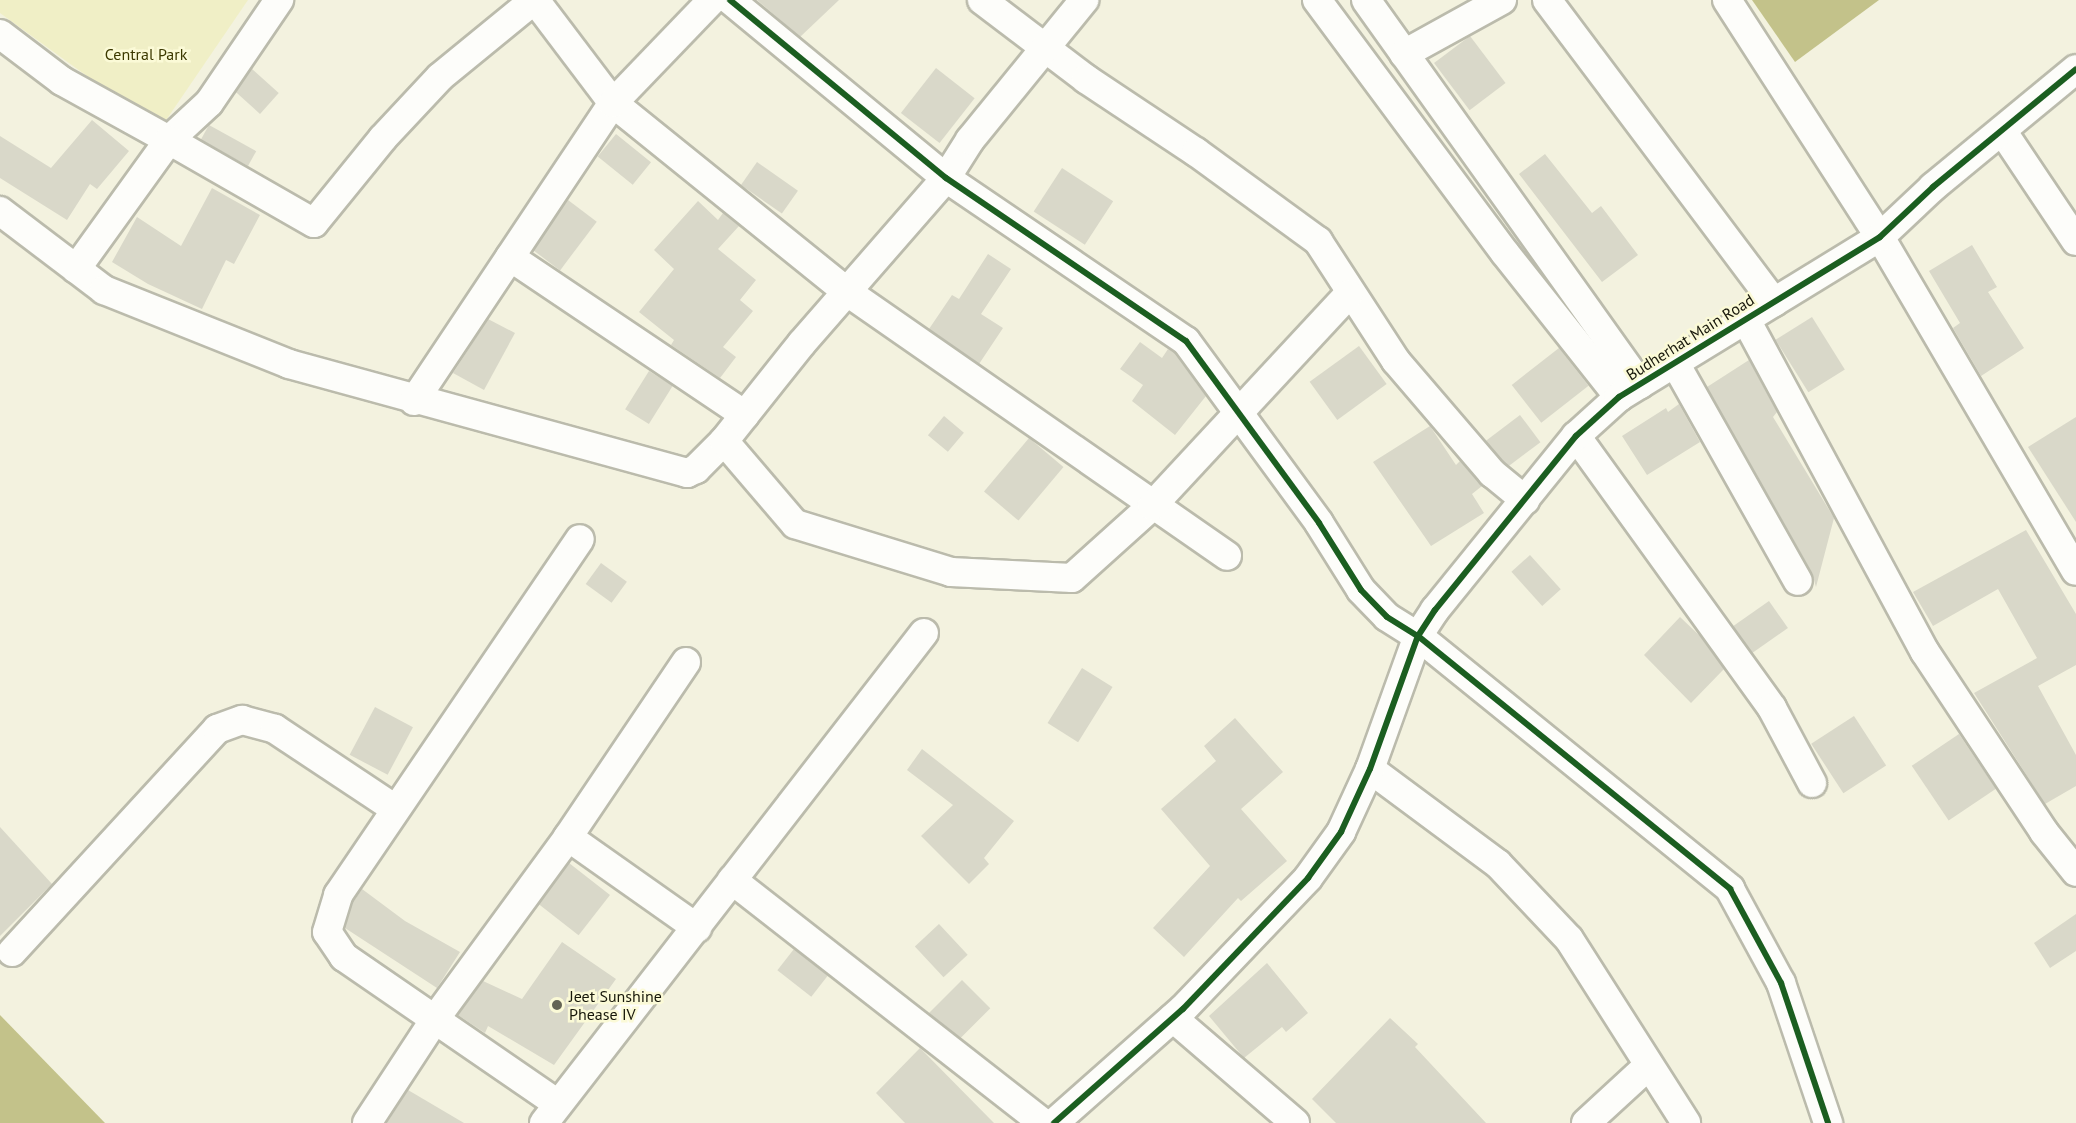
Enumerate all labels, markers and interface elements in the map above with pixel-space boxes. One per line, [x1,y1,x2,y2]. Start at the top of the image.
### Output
park label: Central Park [105,44,187,64]
street label: Budherhat Main Road [1623,290,1757,384]
place label: Jeet Sunshine Phease IV [569,986,662,1024]
marker: Jeet Sunshine Phease IV [550,998,564,1012]

